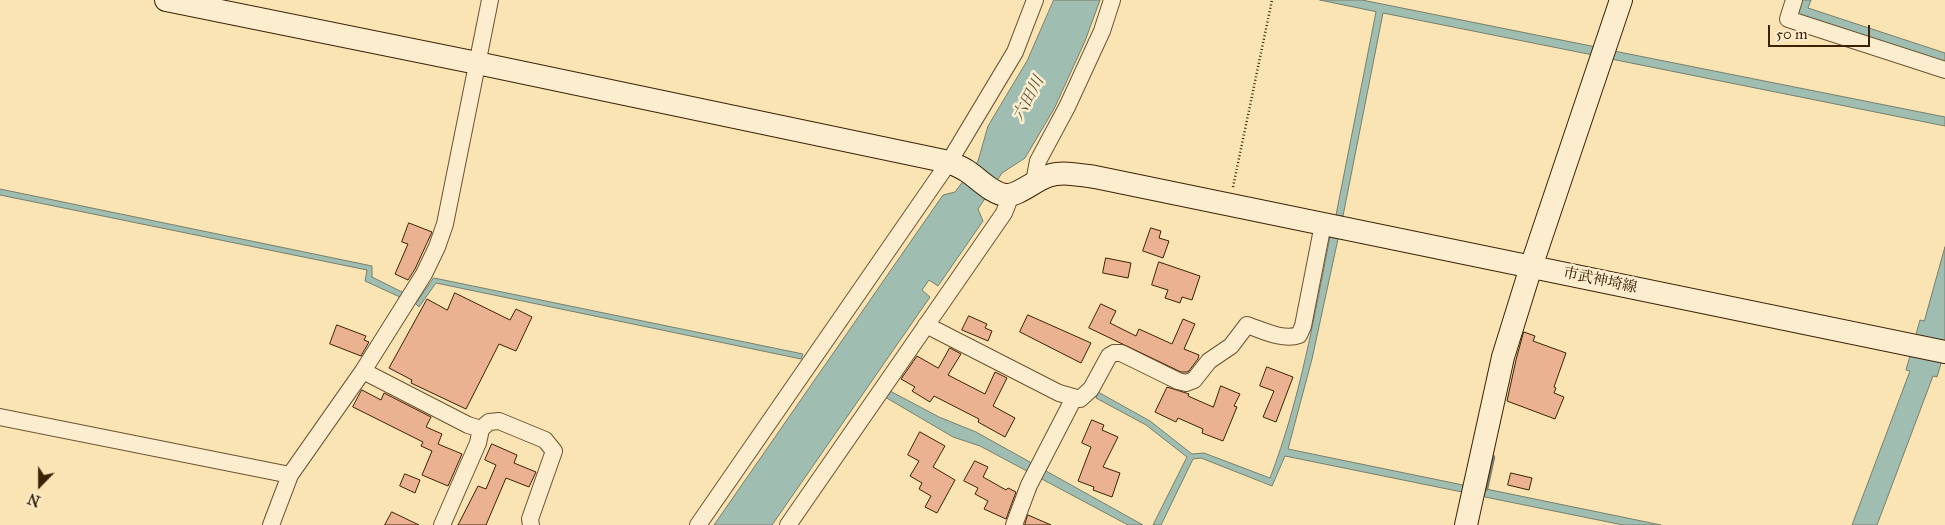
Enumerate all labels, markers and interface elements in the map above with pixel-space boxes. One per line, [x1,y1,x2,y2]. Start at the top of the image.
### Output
scale bar [1770,15,1872,47]
text: 50 m [1776,25,1808,43]
water label: 六田川 [1009,73,1049,125]
street label: 市武神埼線 [1561,264,1639,298]
north arrow [15,460,65,510]
text: N [26,489,43,509]

